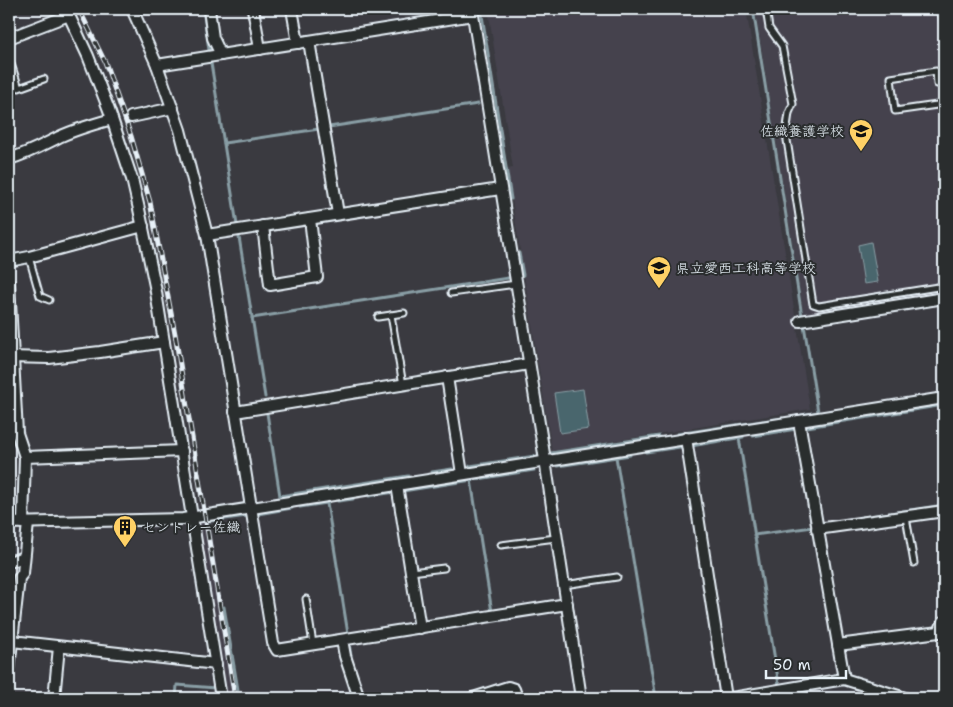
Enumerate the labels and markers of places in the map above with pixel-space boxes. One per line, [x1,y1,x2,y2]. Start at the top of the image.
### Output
school or university icon: 佐織養護学校 [848,118,874,152]
place label: 佐織養護学校 [760,122,844,140]
school or university icon: 県立愛西工科高等学校 [646,255,672,289]
place label: 県立愛西工科高等学校 [676,259,816,277]
building icon: セントレー佐織 [112,514,138,548]
place label: セントレー佐織 [142,518,241,536]

